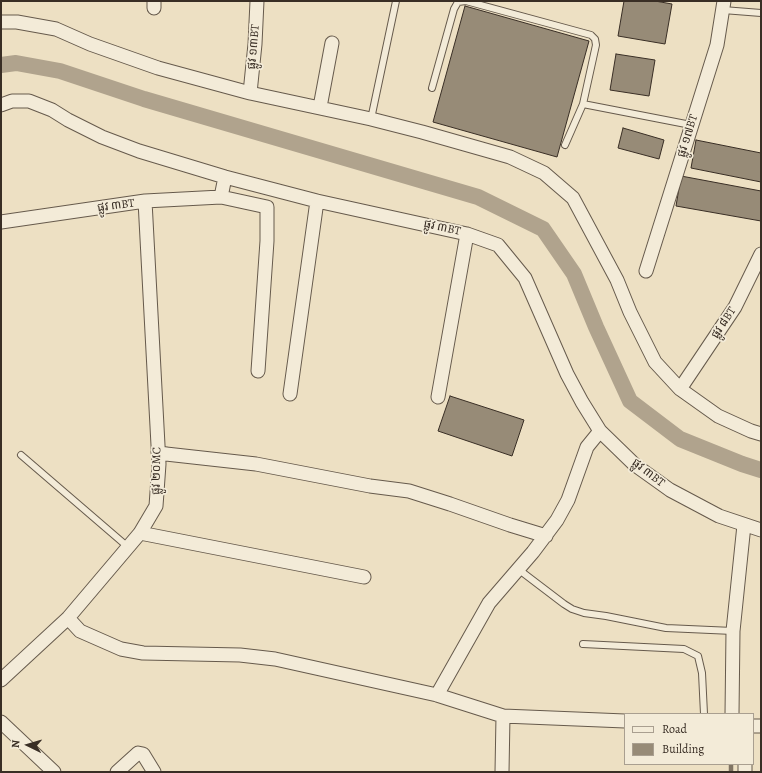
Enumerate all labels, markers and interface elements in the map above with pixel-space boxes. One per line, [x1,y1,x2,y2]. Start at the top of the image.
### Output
street label: ផ្លូវ ១៣BT [245,24,263,70]
street label: ផ្លូវ ១៧BT [675,113,701,159]
street label: ផ្លូវ ៣BT [96,196,136,216]
street label: ផ្លូវ ៣BT [422,217,462,239]
street label: ផ្លូវ ៨BT [708,304,740,342]
street label: ផ្លូវ ២០MC [149,447,165,495]
street label: ផ្លូវ ៣BT [629,456,667,490]
legend [624,713,754,765]
text: Road [662,721,687,737]
north arrow [8,725,48,765]
text: N [8,739,23,749]
text: Building [662,741,704,757]

